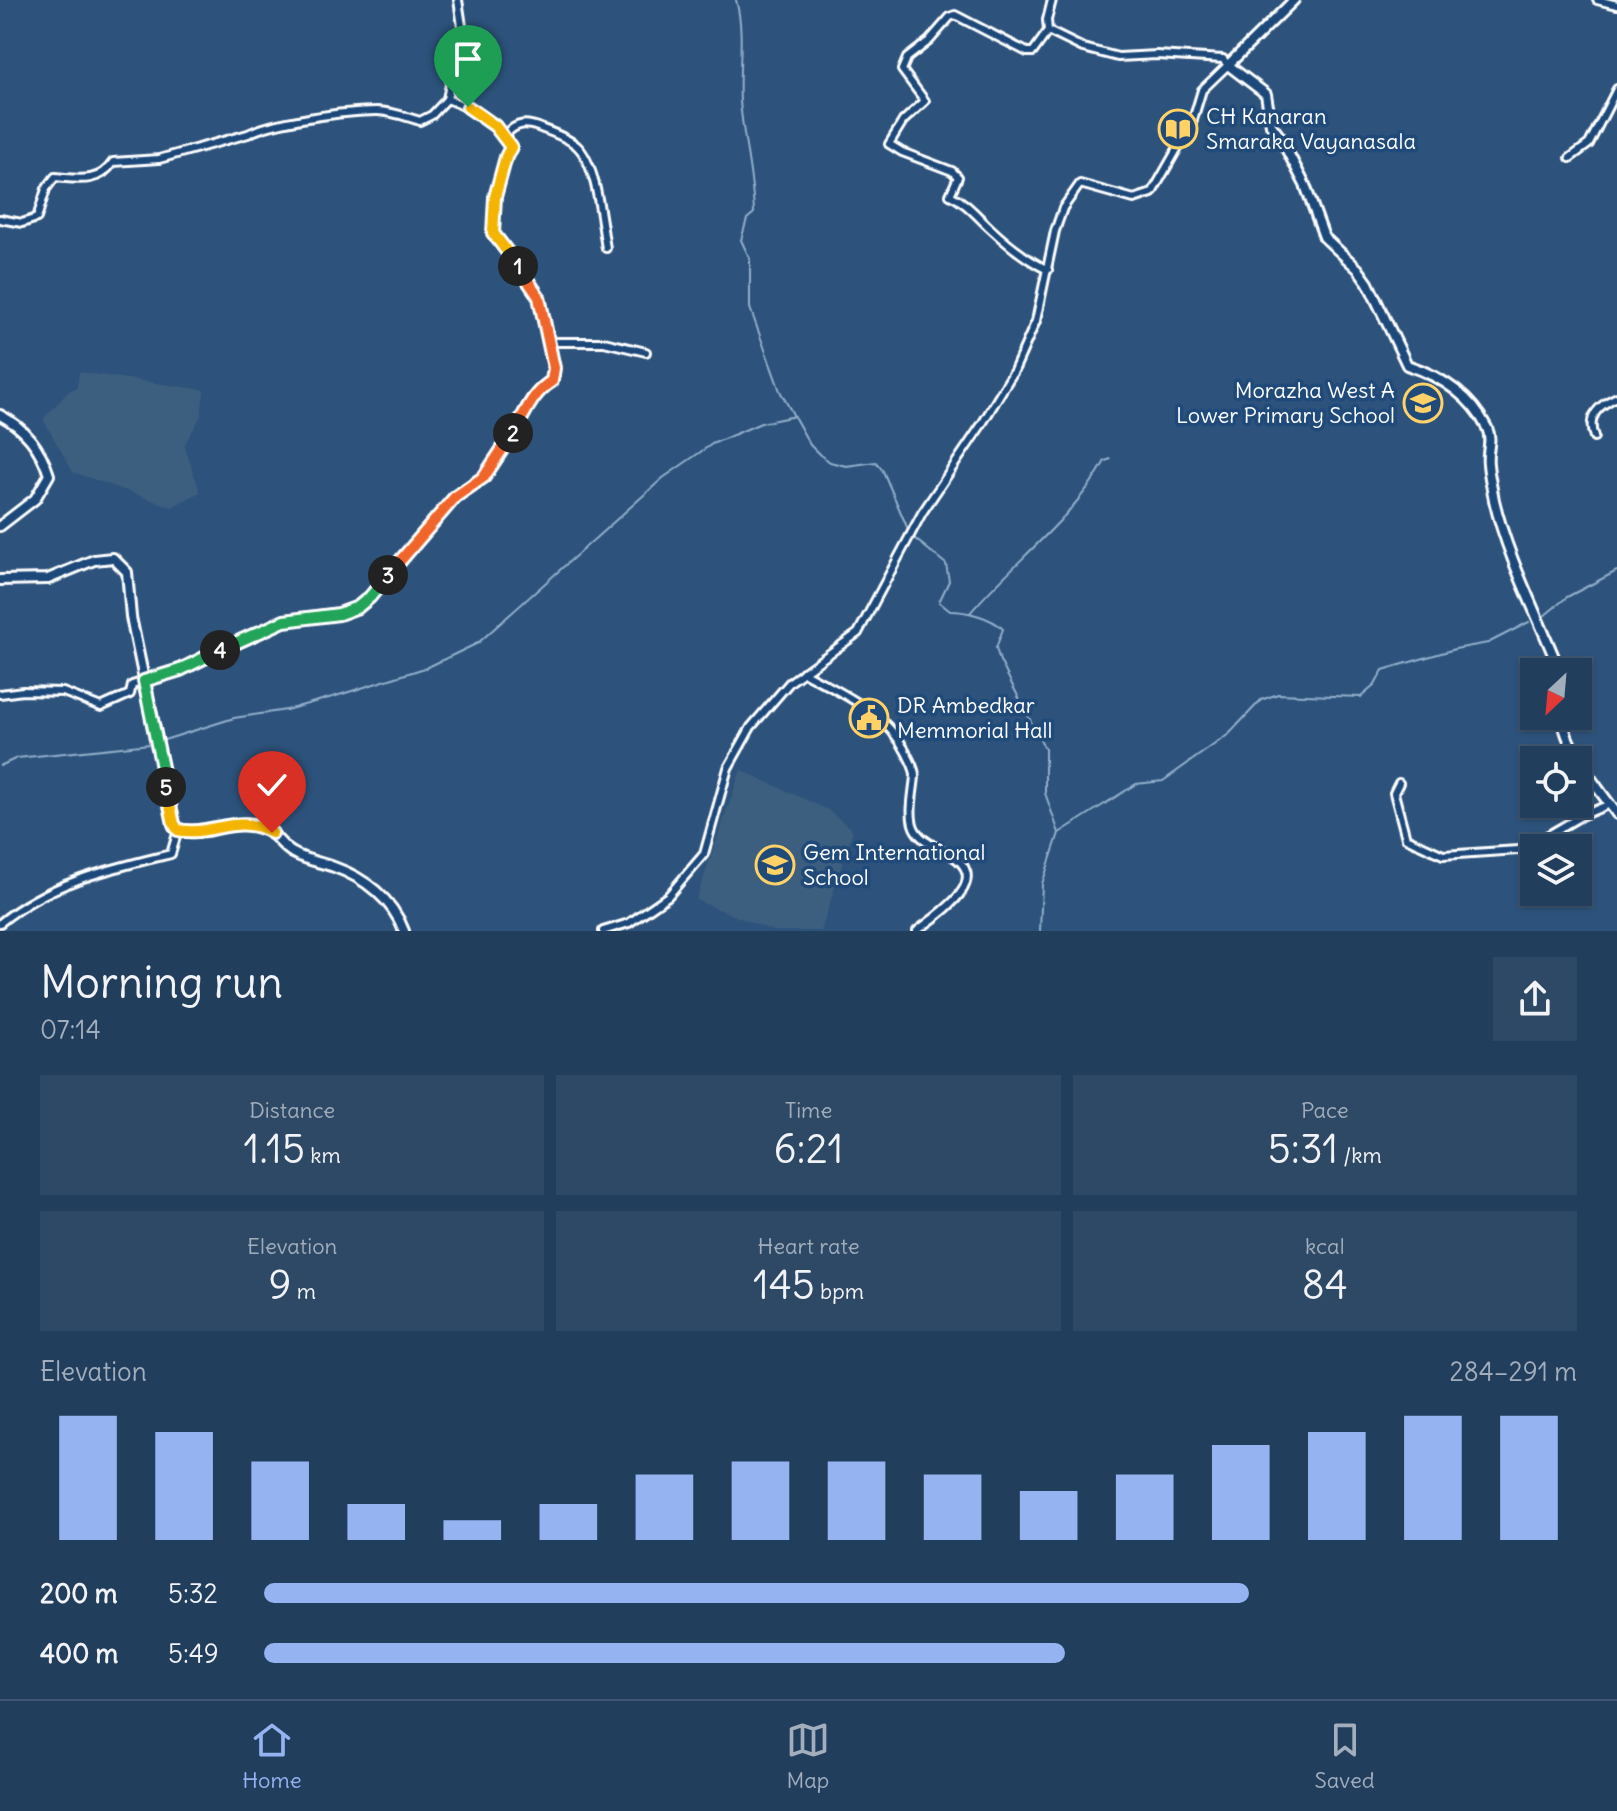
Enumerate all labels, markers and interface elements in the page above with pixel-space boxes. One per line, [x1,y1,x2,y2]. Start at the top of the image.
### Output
pin [434,25,502,107]
icon: arrive [446,37,490,81]
place label: CH Kanaran Smaraka Vayanasala [1206,102,1416,155]
library icon: CH Kanaran Smaraka Vayanasala [1157,108,1199,150]
pin: 1 [498,246,538,286]
text: 1 [514,252,522,280]
place label: Morazha West A Lower Primary School [1176,376,1395,429]
school or university icon: Morazha West A Lower Primary School [1402,382,1444,424]
pin: 2 [493,413,533,453]
text: 2 [507,419,519,447]
pin: 3 [368,555,408,595]
text: 3 [382,561,394,589]
pin: 4 [200,630,240,670]
text: 4 [214,636,226,664]
north arrow [1520,658,1592,730]
map controls [1520,658,1592,906]
place label: DR Ambedkar Memmorial Hall [897,691,1052,744]
public building icon: DR Ambedkar Memmorial Hall [848,697,890,739]
button: locate [1520,746,1592,818]
pin [238,751,306,833]
icon: check [250,763,294,807]
pin: 5 [146,767,186,807]
text: 5 [160,773,172,801]
button: layers [1520,834,1592,906]
place label: Gem International School [803,838,986,891]
school or university icon: Gem International School [754,844,796,886]
text: Morning run [40,955,283,1010]
button: share [1493,957,1577,1041]
text: 07:14 [40,1013,101,1046]
text: Distance [249,1096,335,1124]
text: Time [785,1096,832,1124]
text: Pace [1301,1096,1349,1124]
text: 1.15 [244,1124,305,1174]
text: 6:21 [774,1124,843,1174]
text: 5:31 [1268,1124,1338,1174]
text: km [305,1141,341,1169]
text: /km [1338,1141,1382,1169]
text: Elevation [247,1232,337,1260]
text: Heart rate [757,1232,860,1260]
text: kcal [1305,1232,1345,1260]
text: 9 [268,1260,291,1310]
text: 145 [753,1260,815,1310]
text: 84 [1302,1260,1348,1310]
text: m [291,1277,316,1305]
text: bpm [815,1277,864,1305]
text: Elevation [40,1355,147,1388]
text: 284–291 m [1449,1355,1577,1388]
text: 200 m [40,1577,117,1610]
text: 5:32 [168,1577,218,1610]
text: 400 m [40,1637,118,1670]
text: 5:49 [168,1637,219,1670]
tab: Home [242,1718,302,1794]
tab: Map [786,1718,830,1794]
tab: Saved [1314,1718,1375,1794]

